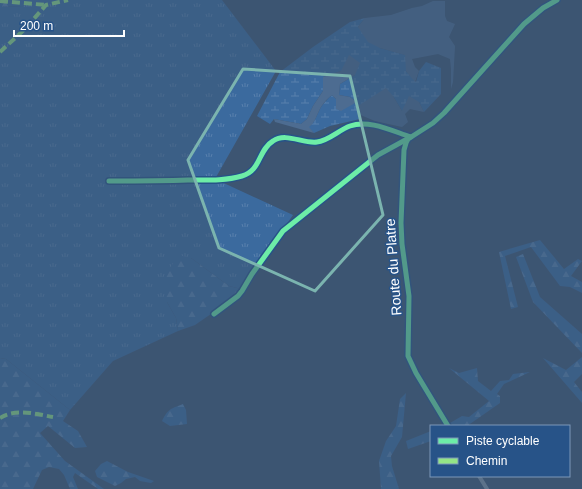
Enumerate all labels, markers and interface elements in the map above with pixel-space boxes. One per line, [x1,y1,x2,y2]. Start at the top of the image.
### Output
scale bar [14,12,124,38]
text: 200 m [20,19,53,33]
street label: Route du Platre [382,218,404,316]
legend [430,425,570,477]
text: Piste cyclable [466,434,540,448]
text: Chemin [466,454,507,468]

